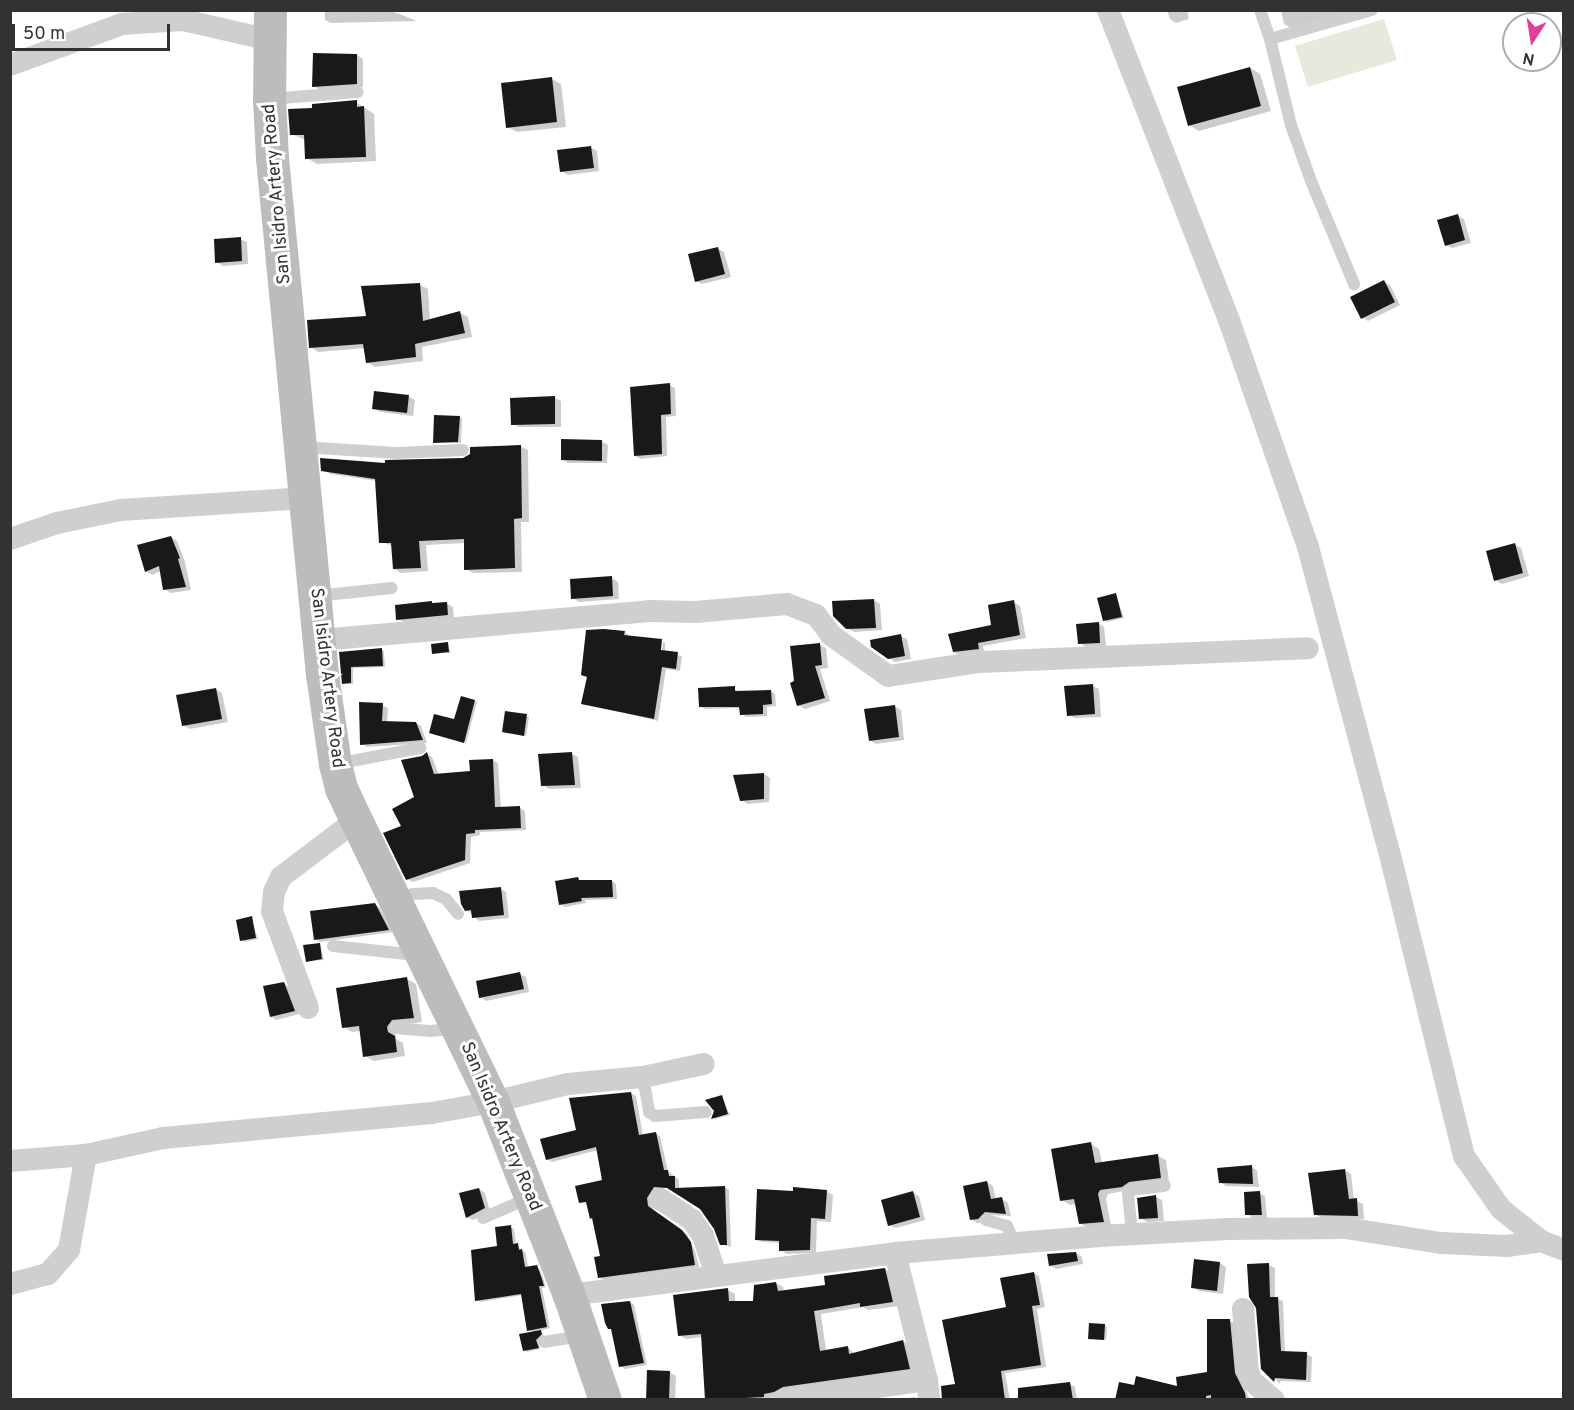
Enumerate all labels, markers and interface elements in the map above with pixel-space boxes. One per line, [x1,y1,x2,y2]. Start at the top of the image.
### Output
scale bar [15,12,172,50]
north arrow [1502,12,1562,72]
text: 50 m [23,23,65,46]
text: N [1521,47,1536,69]
street label: San Isidro Artery Road [259,102,297,286]
street label: San Isidro Artery Road [304,586,348,770]
street label: San Isidro Artery Road [454,1039,546,1215]

